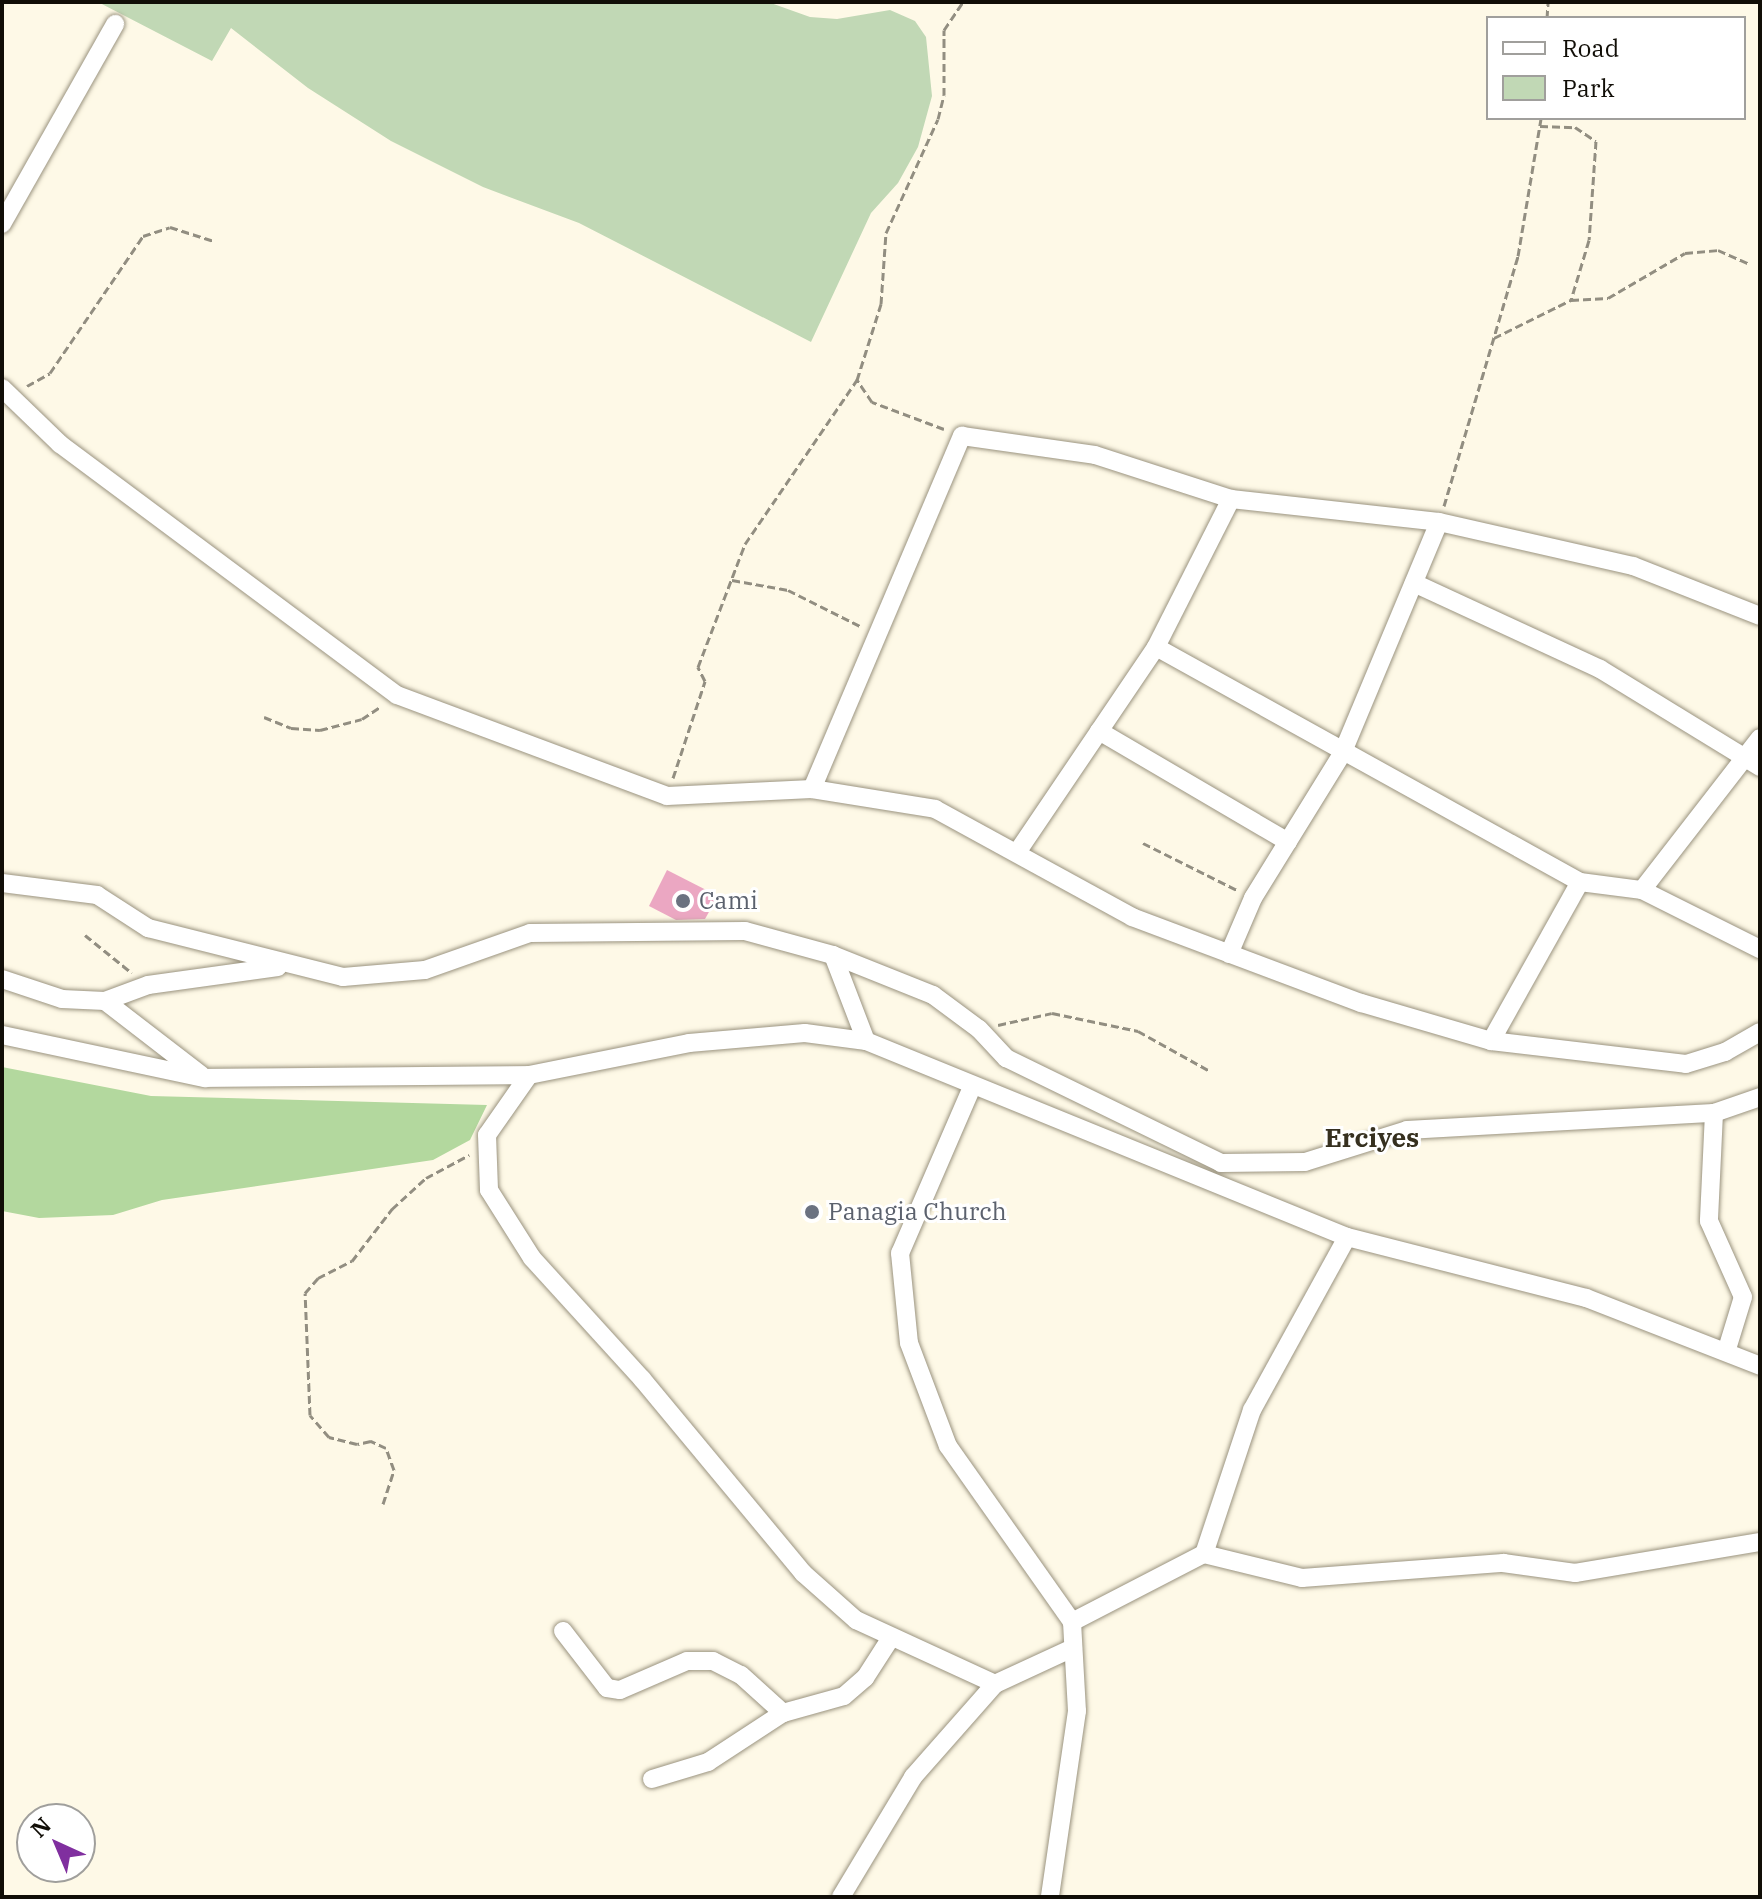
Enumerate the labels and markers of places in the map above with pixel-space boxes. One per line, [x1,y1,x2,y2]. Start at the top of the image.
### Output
place label: Cami [699,887,758,915]
marker: Cami [674,892,692,910]
place label: Panagia Church [828,1198,1007,1226]
marker: Panagia Church [803,1203,821,1221]

